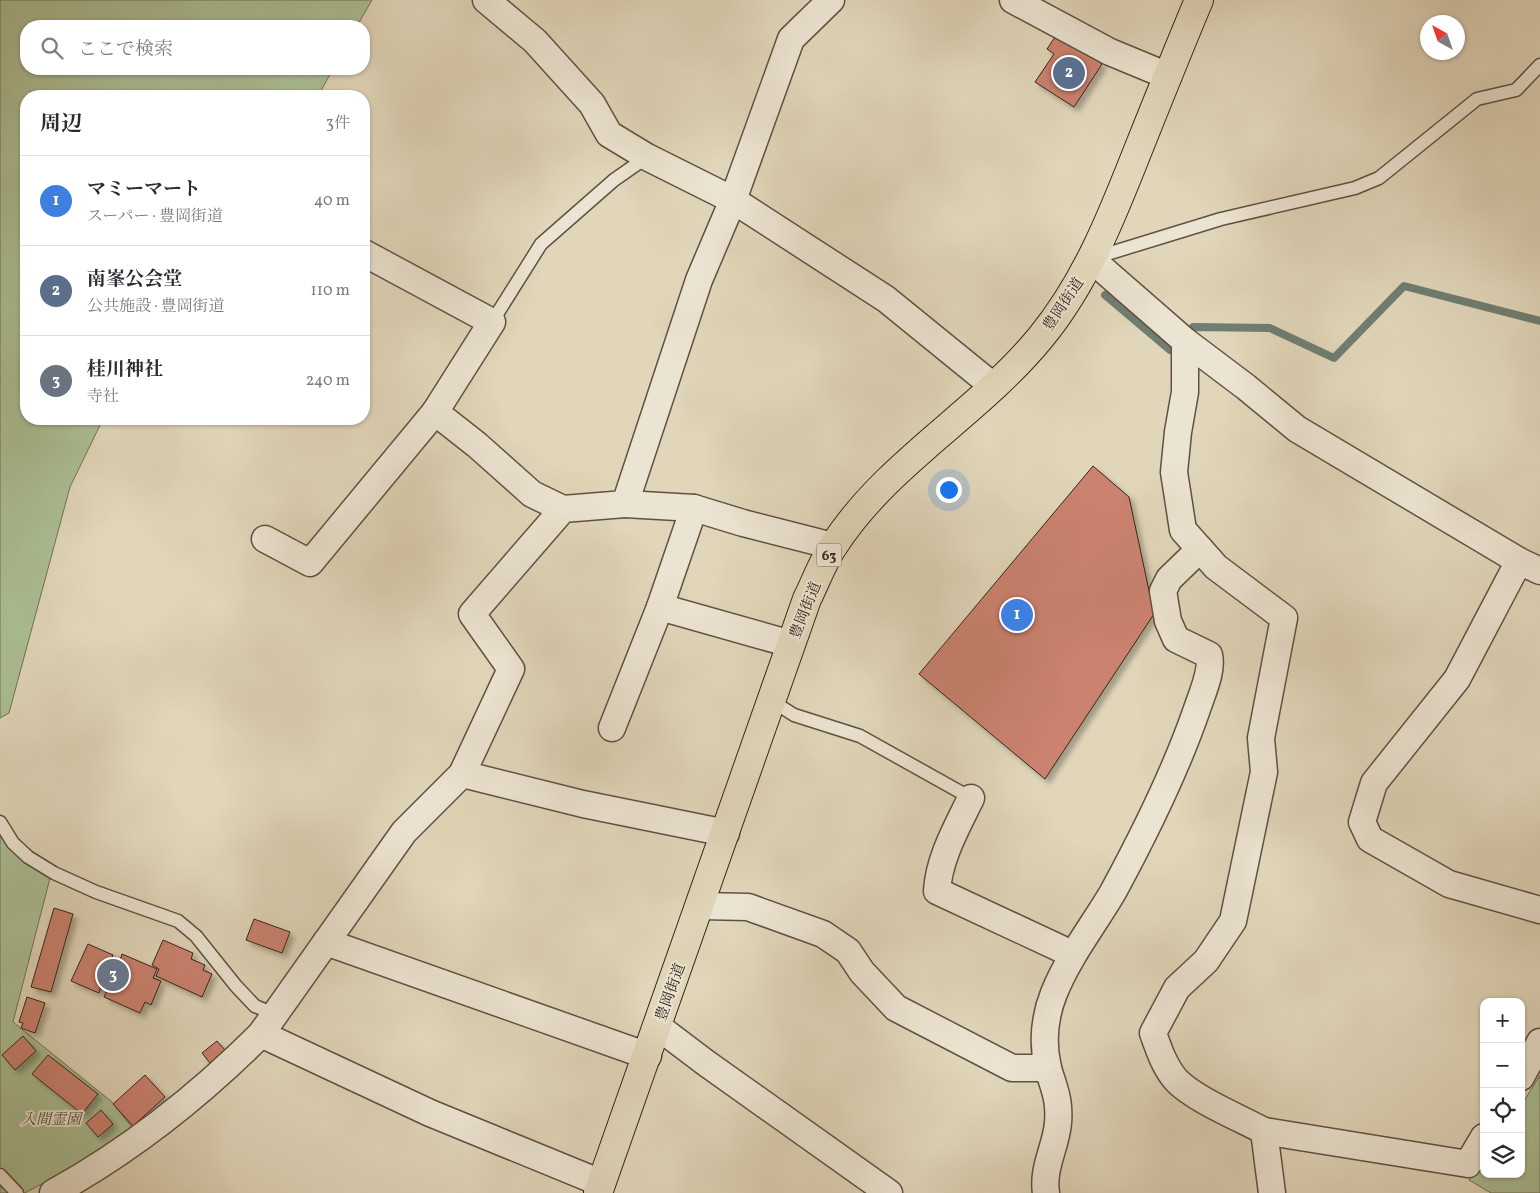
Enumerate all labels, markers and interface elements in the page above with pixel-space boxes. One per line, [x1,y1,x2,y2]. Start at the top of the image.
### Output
north arrow [1420,15,1465,60]
search box [20,20,370,75]
icon: search [38,34,66,62]
text: ここで検索 [78,37,173,63]
pin: 2 [1053,54,1085,92]
text: 周辺 [40,110,82,139]
text: 3件 [326,113,350,135]
text: マミーマート [87,177,201,203]
text: 1 [53,190,59,212]
text: 40 m [314,190,350,212]
text: スーパー · 豊岡街道 [87,206,223,228]
text: 南峯公会堂 [87,267,182,293]
street label: 豊岡街道 [1039,274,1090,336]
text: 2 [52,280,60,302]
text: 110 m [311,280,350,302]
text: 公共施設 · 豊岡街道 [87,296,225,318]
text: 桂川神社 [87,357,163,383]
text: 3 [52,370,60,392]
text: 240 m [306,370,350,392]
text: 寺社 [87,386,119,408]
your location [936,477,962,503]
road number: 63 [816,544,842,566]
street label: 豊岡街道 [785,579,827,642]
pin: 1 [1001,596,1033,634]
pin: 3 [97,956,129,994]
street label: 豊岡街道 [651,961,692,1024]
map controls [1480,998,1525,1178]
button: + [1480,998,1525,1043]
button: − [1480,1043,1525,1088]
button: locate [1480,1088,1525,1133]
park label: 入間霊園 [21,1110,84,1131]
button: layers [1480,1133,1525,1178]

